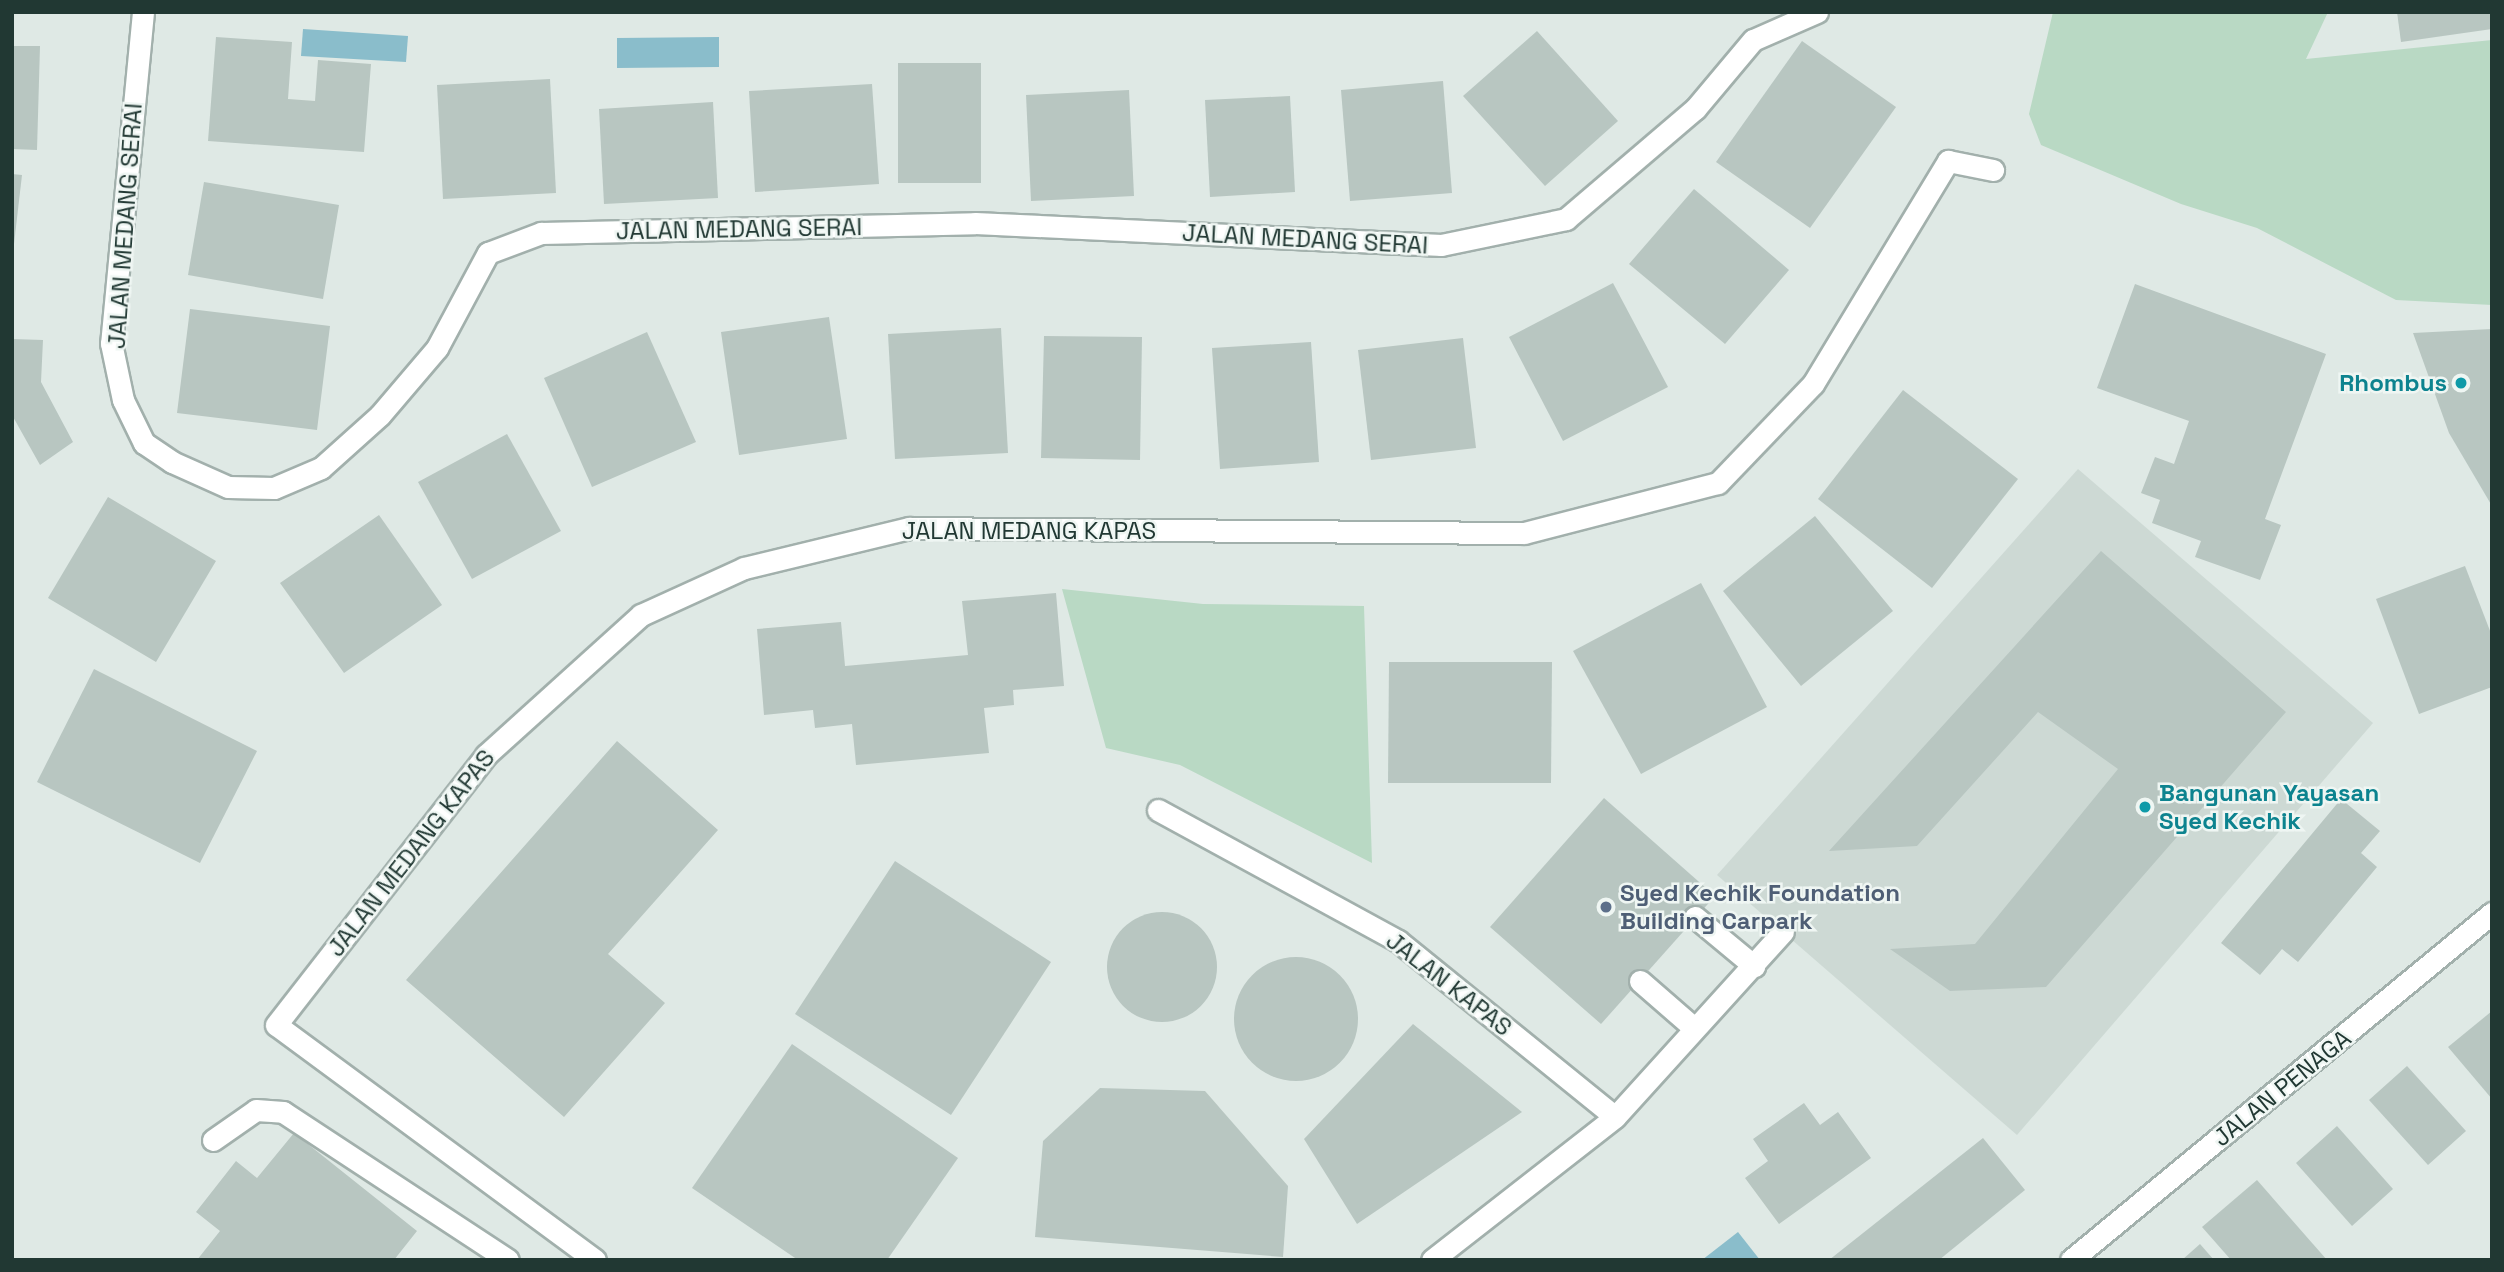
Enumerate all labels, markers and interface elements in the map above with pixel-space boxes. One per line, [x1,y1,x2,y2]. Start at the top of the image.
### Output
street label: JALAN MEDANG SERAI [102,102,148,350]
street label: JALAN MEDANG SERAI [616,212,862,246]
street label: JALAN MEDANG SERAI [1181,218,1429,260]
place label: Rhombus [2339,369,2447,397]
marker: Rhombus [2453,375,2469,391]
street label: JALAN MEDANG KAPAS [902,517,1156,545]
street label: JALAN MEDANG KAPAS [321,744,501,962]
place label: Bangunan Yayasan Syed Kechik [2159,779,2379,835]
marker: Bangunan Yayasan Syed Kechik [2137,799,2153,815]
place label: Syed Kechik Foundation Building Carpark [1620,879,1900,935]
marker: Syed Kechik Foundation Building Carpark [1598,899,1614,915]
street label: JALAN KAPAS [1380,926,1518,1042]
street label: JALAN PENAGA [2207,1024,2357,1152]

